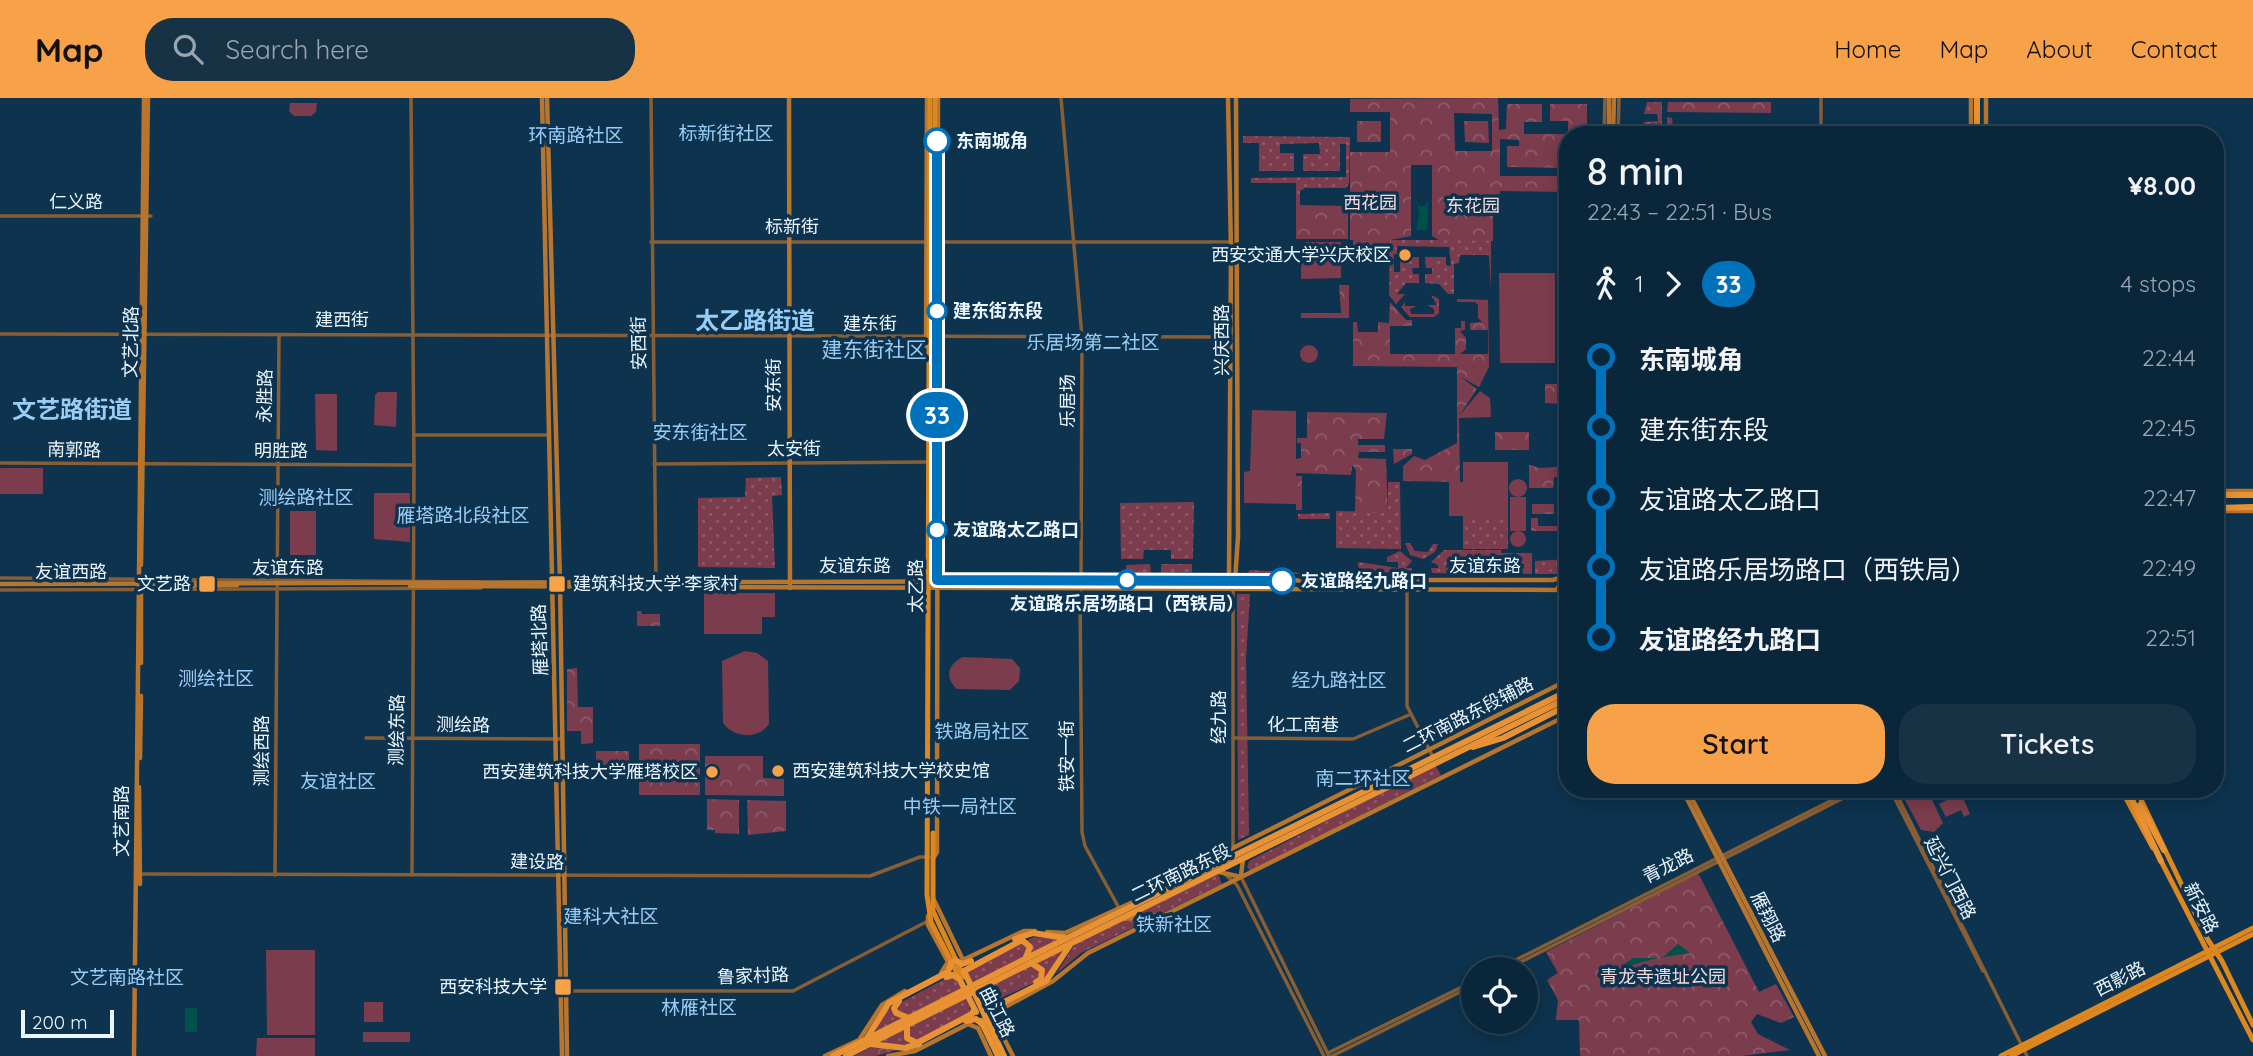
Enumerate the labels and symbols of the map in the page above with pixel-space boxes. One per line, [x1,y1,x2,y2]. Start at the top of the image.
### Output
district label: 标新街社区 [678,121,774,145]
district label: 环南路社区 [528,123,624,147]
marker: 东南城角 [924,128,950,154]
place label: 东南城角 [956,129,1028,152]
street label: 仁义路 [49,190,103,213]
park label: 西花园 [1343,191,1397,214]
park label: 东花园 [1446,194,1500,217]
street label: 标新街 [765,215,819,238]
place label: 西安交通大学兴庆校区 [1211,243,1391,266]
marker: 西安交通大学兴庆校区 [1397,247,1413,263]
place label: 建东街东段 [953,299,1043,322]
marker: 建东街东段 [927,301,947,321]
street label: 兴庆西路 [1210,304,1233,376]
district label: 太乙路街道 [695,305,815,335]
street label: 文艺北路 [118,306,143,378]
street label: 建西街 [315,308,369,331]
street label: 建东街 [843,312,897,335]
street label: 安西街 [627,316,650,370]
district label: 乐居场第二社区 [1026,330,1160,354]
district label: 建东街社区 [822,336,927,362]
street label: 安东街 [762,358,785,412]
street label: 永胜路 [253,369,276,423]
street label: 乐居场 [1056,374,1079,428]
line badge: 33 [906,392,968,438]
district label: 文艺路街道 [12,394,132,424]
district label: 安东街社区 [652,420,748,444]
street label: 太安街 [767,437,821,460]
street label: 南郭路 [47,438,101,461]
street label: 明胜路 [254,439,308,462]
district label: 测绘路社区 [258,485,354,509]
district label: 雁塔路北段社区 [396,503,530,527]
place label: 友谊路太乙路口 [953,518,1079,541]
marker: 友谊路太乙路口 [927,520,947,540]
street label: 友谊东路 [819,554,891,577]
street label: 友谊东路 [1449,554,1521,577]
street label: 友谊东路 [252,556,324,579]
street label: 太乙路 [904,559,927,613]
street label: 友谊西路 [35,560,107,583]
marker: 友谊路经九路口 [1269,568,1295,594]
place label: 友谊路经九路口 [1301,569,1427,592]
marker: 友谊路乐居场路口（西铁局） [1117,570,1137,590]
place label: 文艺路 [137,572,191,595]
place label: 建筑科技大学·李家村 [573,572,739,595]
marker: 文艺路 [197,574,217,594]
marker: 建筑科技大学·李家村 [547,574,567,594]
place label: 友谊路乐居场路口（西铁局） [1010,592,1244,615]
street label: 雁塔北路 [527,604,552,676]
district label: 测绘社区 [178,666,254,690]
district label: 经九路社区 [1291,668,1387,692]
street label: 二环南路东段辅路 [1398,672,1537,757]
street label: 经九路 [1207,690,1230,744]
street label: 测绘东路 [384,694,409,766]
street label: 测绘路 [436,713,490,736]
street label: 化工南巷 [1267,713,1339,736]
street label: 测绘西路 [250,715,273,787]
district label: 铁路局社区 [934,719,1030,743]
street label: 铁安一街 [1055,720,1078,792]
place label: 西安建筑科技大学校史馆 [792,759,990,782]
place label: 西安建筑科技大学雁塔校区 [482,760,698,783]
marker: 西安建筑科技大学校史馆 [770,763,786,779]
marker: 西安建筑科技大学雁塔校区 [704,764,720,780]
district label: 南二环社区 [1315,766,1411,790]
district label: 友谊社区 [300,769,376,793]
street label: 文艺南路 [110,785,133,857]
district label: 中铁一局社区 [903,794,1017,818]
street label: 延兴门西路 [1920,832,1981,923]
street label: 二环南路东段 [1127,839,1234,907]
street label: 青龙路 [1638,843,1697,888]
street label: 建设路 [510,850,564,873]
street label: 新安路 [2179,878,2224,937]
street label: 雁翔路 [1746,887,1791,946]
district label: 建科大社区 [563,904,659,928]
district label: 铁新社区 [1136,912,1212,936]
street label: 西影路 [2090,956,2149,1001]
street label: 鲁家村路 [717,963,789,988]
district label: 文艺南路社区 [70,965,184,989]
park label: 青龙寺遗址公园 [1600,965,1726,988]
place label: 西安科技大学 [439,975,547,998]
marker: 西安科技大学 [553,977,573,997]
street label: 曲江路 [975,982,1020,1041]
district label: 林雁社区 [661,995,737,1019]
scale bar [21,1007,114,1039]

